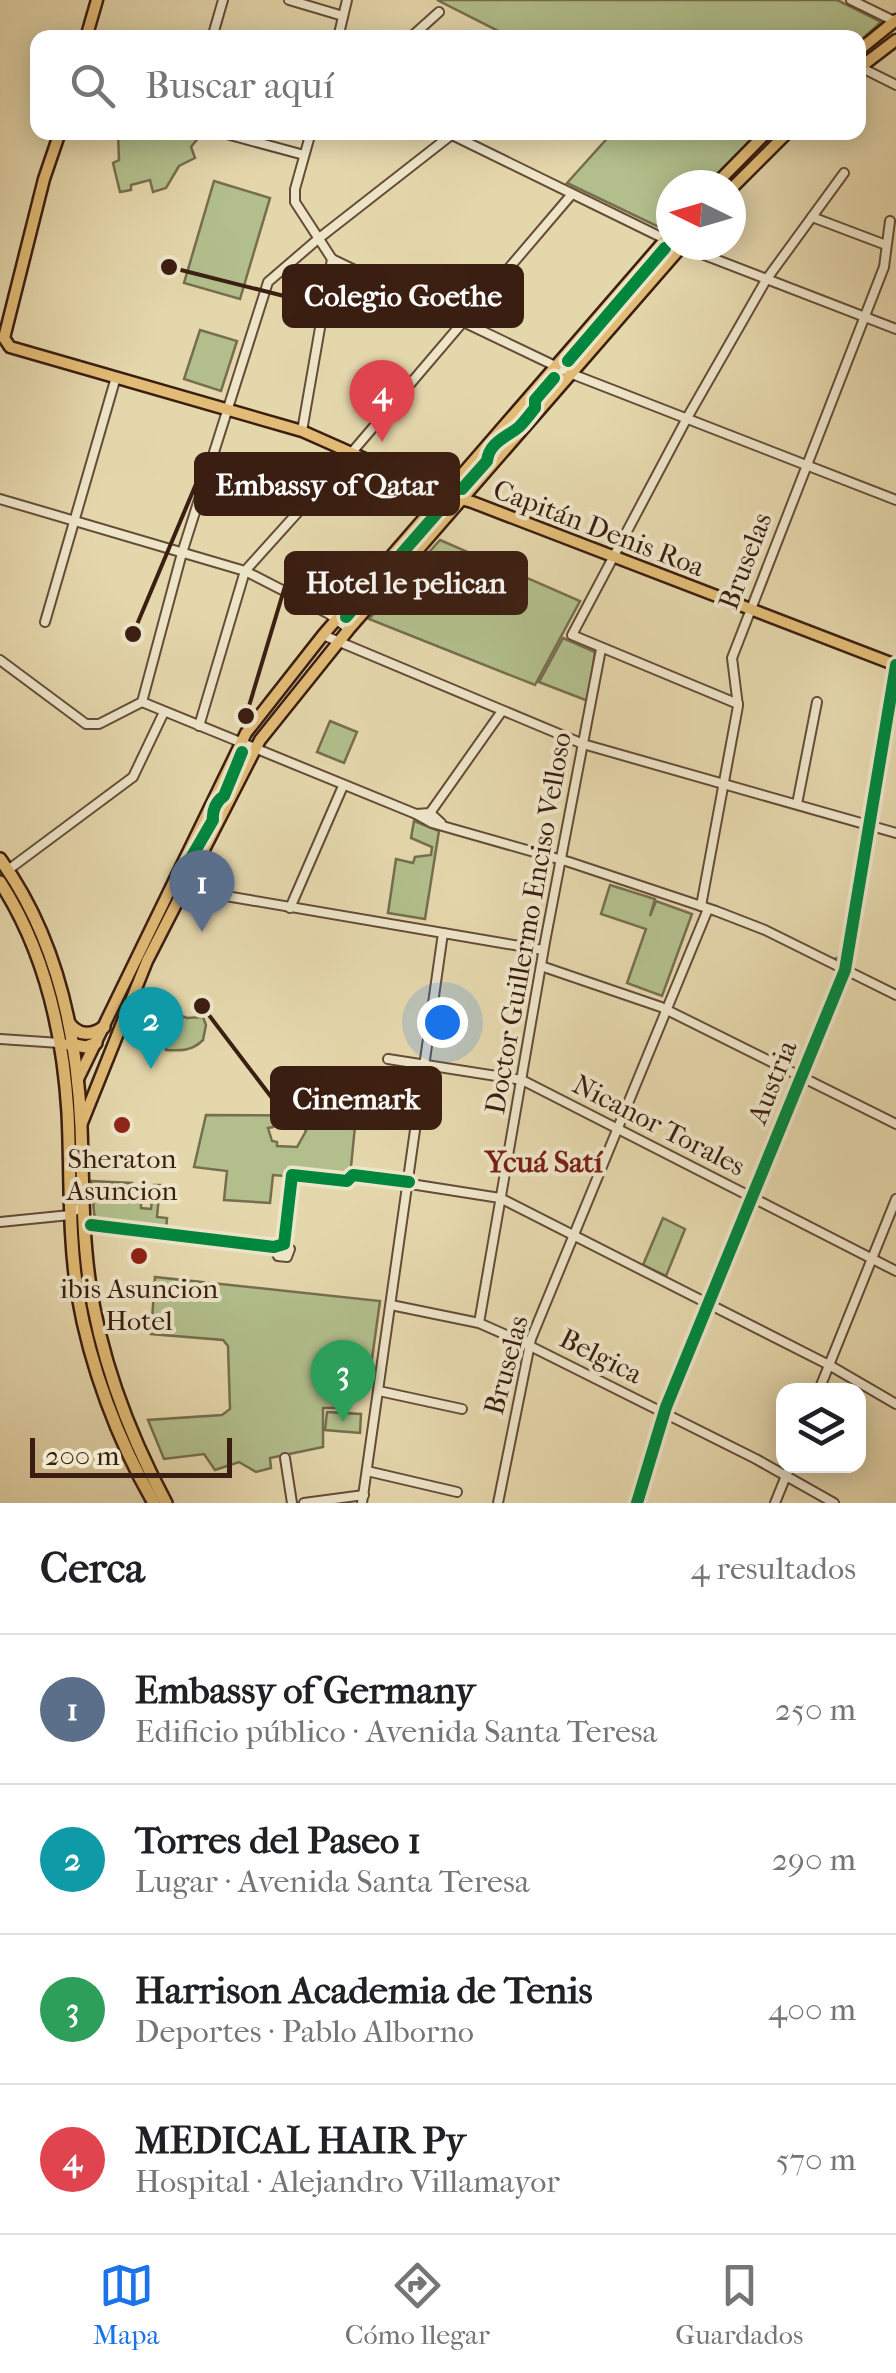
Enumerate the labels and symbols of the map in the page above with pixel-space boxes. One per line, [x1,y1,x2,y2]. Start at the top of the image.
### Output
north arrow [656,170,746,260]
callout: Colegio Goethe [284,266,522,326]
text: Colegio Goethe [304,279,502,314]
pin: 4 [350,360,414,442]
callout: Embassy of Qatar [196,454,458,514]
text: Embassy of Qatar [216,468,440,503]
street label: Capitán Denis Roa [489,473,710,584]
street label: Bruselas [711,508,779,614]
callout: Hotel le pelican [286,553,526,613]
text: Hotel le pelican [306,566,507,601]
street label: Doctor Guillermo Enciso Velloso [478,730,578,1116]
pin: 1 [170,850,234,932]
pin: 2 [118,986,184,1069]
your location [417,997,468,1048]
street label: Austria [740,1034,804,1130]
street label: Nicanor Torales [567,1067,751,1183]
callout: Cinemark [272,1068,440,1128]
text: Cinemark [292,1082,421,1117]
marker: Sheraton Asuncion [111,1114,133,1136]
place label: Sheraton Asuncion [65,1142,178,1207]
district label: Ycuá Satí [483,1145,604,1180]
marker: ibis Asuncion Hotel [128,1245,150,1267]
place label: ibis Asuncion Hotel [60,1272,218,1337]
street label: Bruselas [477,1312,535,1418]
street label: Belgica [554,1321,649,1391]
pin: 3 [310,1340,376,1422]
scale bar [30,1433,232,1478]

